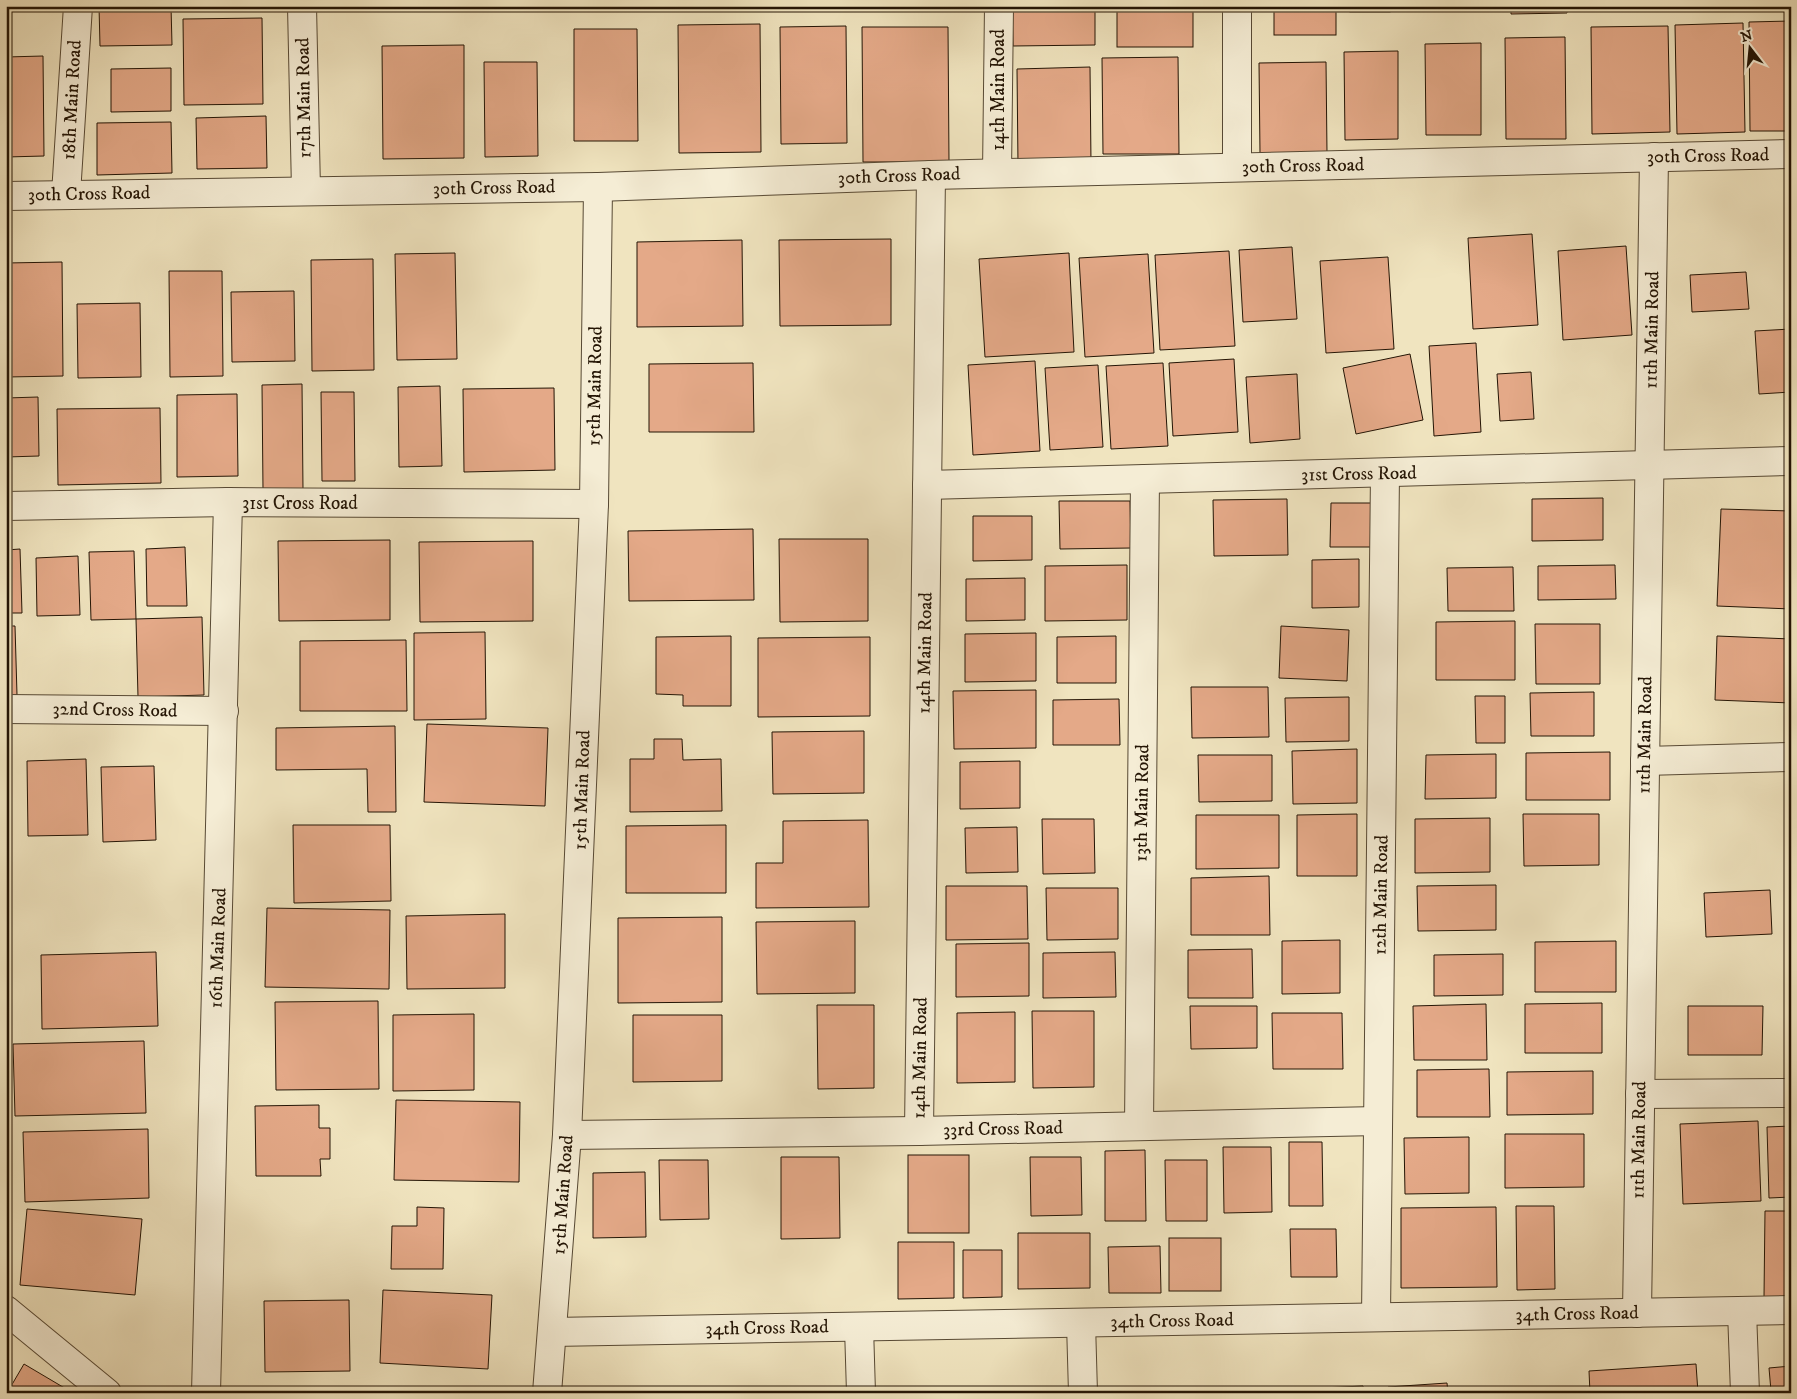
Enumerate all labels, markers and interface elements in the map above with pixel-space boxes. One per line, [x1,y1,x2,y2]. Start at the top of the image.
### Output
north arrow [1724,22,1774,72]
text: N [1739,26,1755,47]
street label: 14th Main Road [987,29,1010,151]
street label: 17th Main Road [291,37,317,159]
street label: 18th Main Road [57,39,87,161]
street label: 30th Cross Road [1647,143,1770,169]
street label: 30th Cross Road [1242,153,1365,179]
street label: 30th Cross Road [837,162,961,190]
street label: 30th Cross Road [433,175,556,201]
street label: 30th Cross Road [28,181,151,207]
street label: 11th Main Road [1639,270,1665,389]
street label: 15th Main Road [582,325,608,446]
street label: 31st Cross Road [1301,461,1417,487]
street label: 31st Cross Road [242,492,358,515]
street label: 14th Main Road [912,591,938,714]
street label: 11th Main Road [1632,675,1658,794]
street label: 32nd Cross Road [52,697,178,723]
street label: 15th Main Road [568,729,596,850]
street label: 13th Main Road [1129,743,1155,862]
street label: 12th Main Road [1368,834,1394,955]
street label: 16th Main Road [204,887,232,1009]
street label: 14th Main Road [907,996,933,1119]
street label: 11th Main Road [1626,1080,1652,1199]
street label: 33rd Cross Road [943,1116,1064,1142]
street label: 15th Main Road [547,1134,579,1256]
street label: 34th Cross Road [1515,1301,1639,1327]
street label: 34th Cross Road [1110,1308,1234,1334]
street label: 34th Cross Road [705,1315,829,1341]

